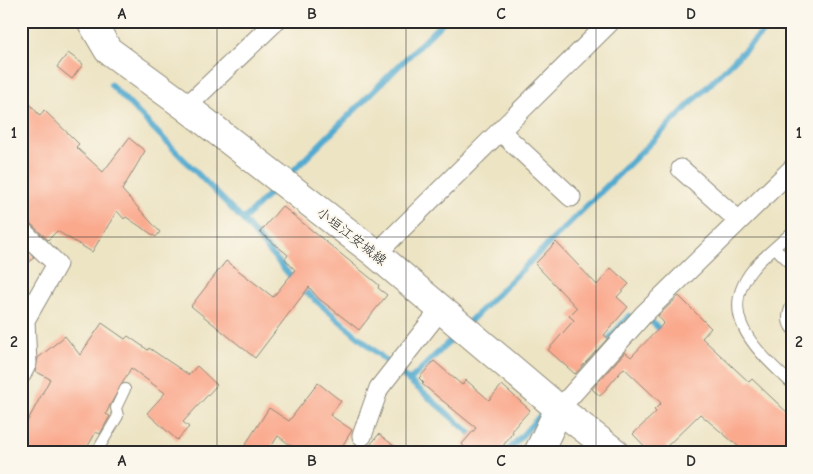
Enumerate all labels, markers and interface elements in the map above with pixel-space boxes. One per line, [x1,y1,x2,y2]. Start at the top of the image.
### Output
text: A [118,5,127,23]
text: B [307,5,317,23]
text: C [496,5,506,23]
text: D [686,5,696,23]
text: 1 [11,124,17,142]
text: 1 [796,124,802,142]
street label: 小垣江安城線 [313,204,390,269]
text: 2 [10,333,18,351]
text: 2 [795,333,803,351]
text: A [118,452,127,470]
text: B [307,452,317,470]
text: C [496,452,506,470]
text: D [686,452,696,470]

